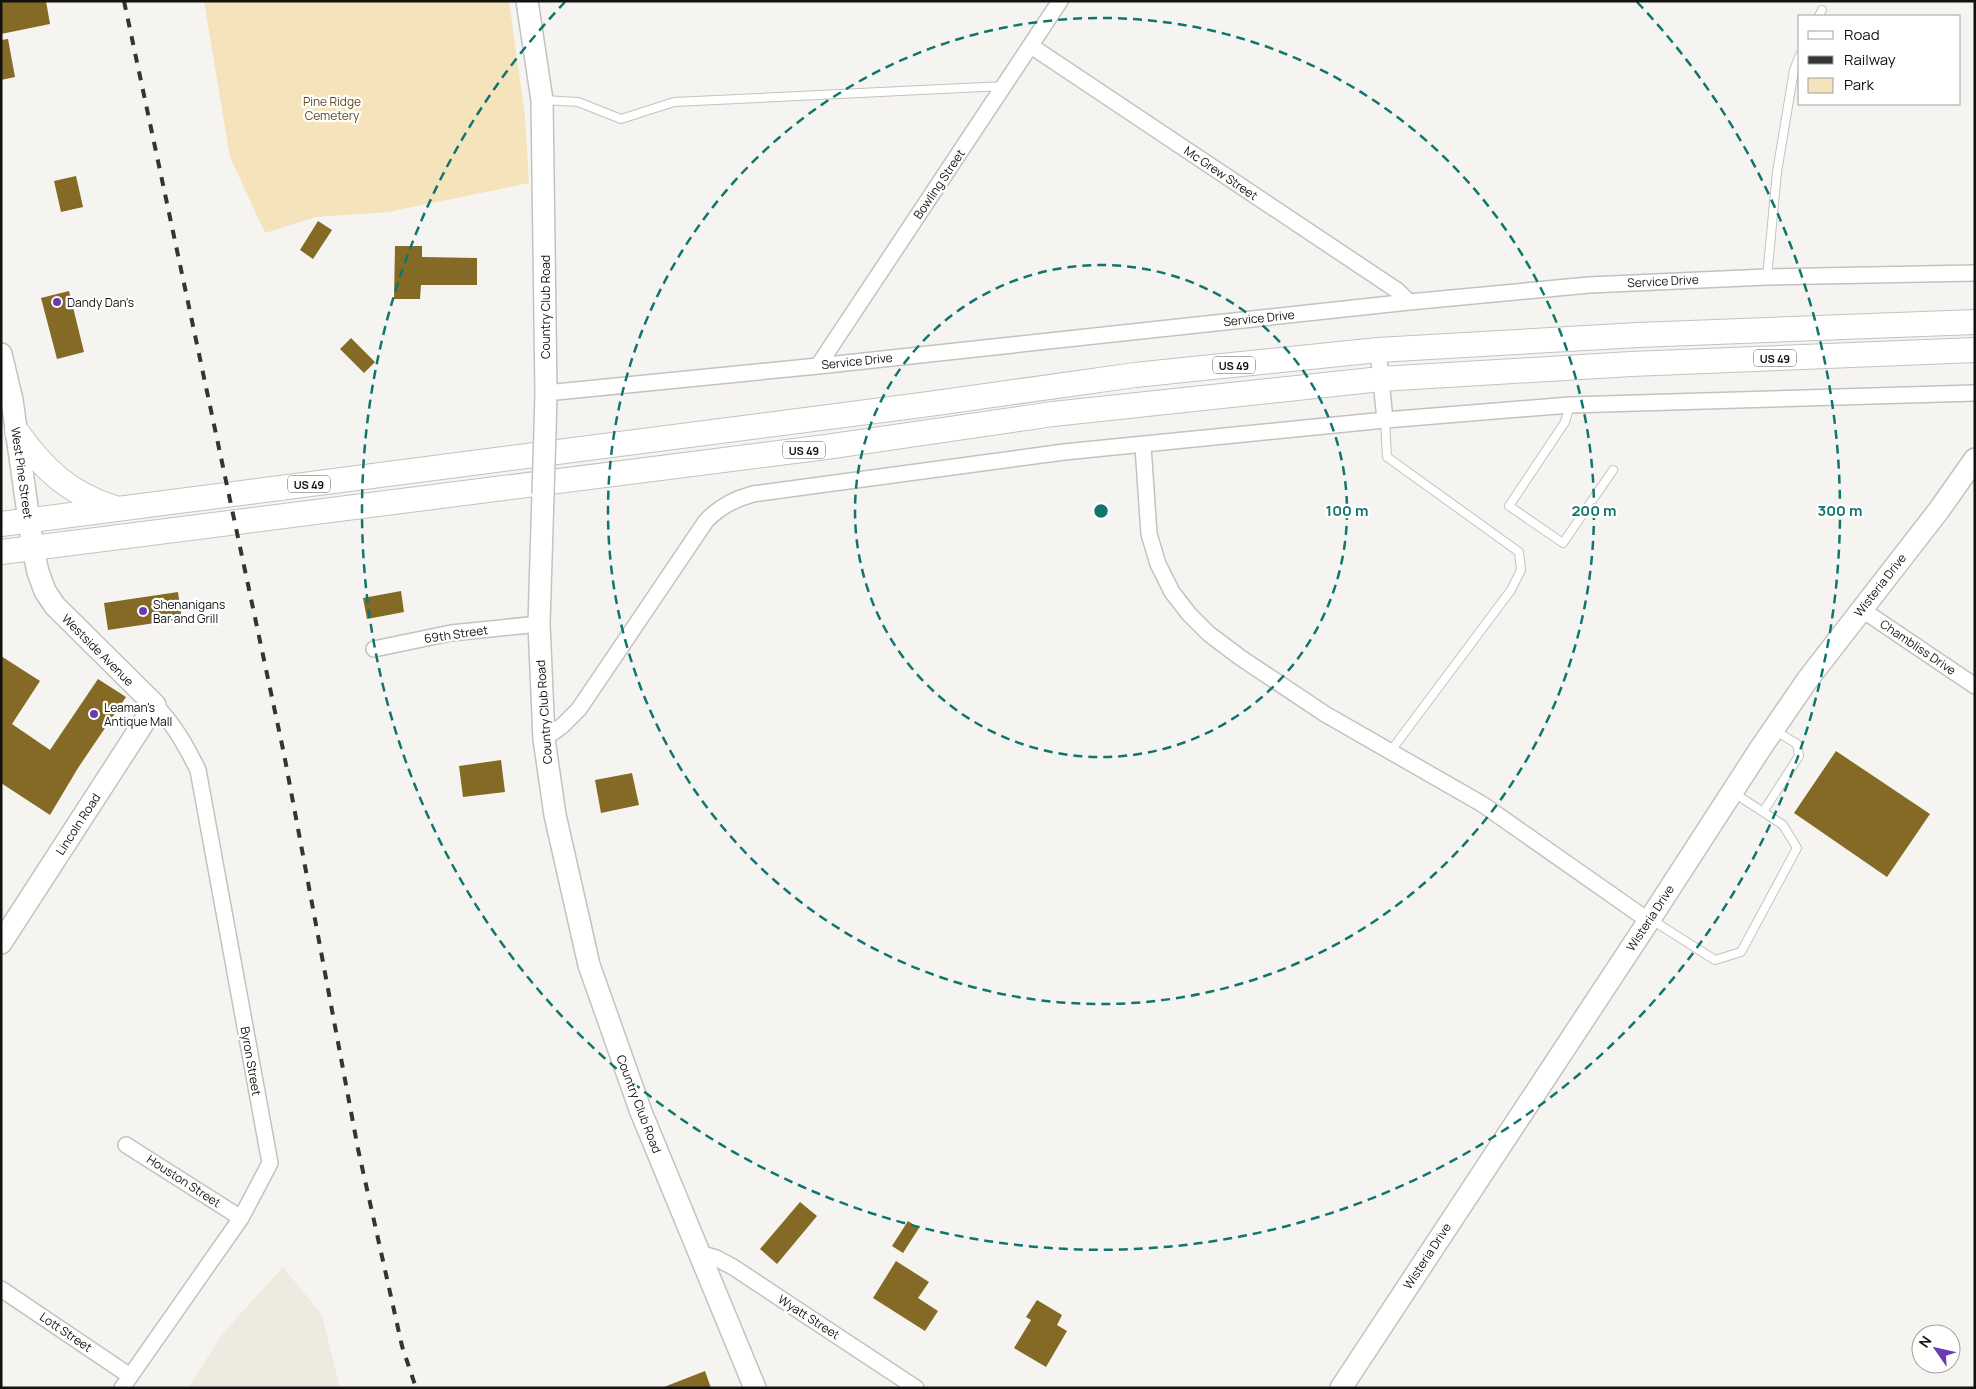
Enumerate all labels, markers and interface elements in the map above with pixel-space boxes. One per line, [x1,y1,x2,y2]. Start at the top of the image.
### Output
legend [1798,15,1961,105]
text: Road [1844,24,1880,45]
text: Railway [1844,49,1896,70]
text: Park [1844,74,1874,95]
park label: Pine Ridge Cemetery [303,93,361,124]
street label: Mc Grew Street [1181,142,1261,204]
street label: Bowling Street [909,146,969,222]
street label: Country Club Road [537,255,554,359]
street label: Service Drive [1627,271,1699,291]
place label: Dandy Dan's [67,294,134,311]
marker: Dandy Dan's [51,296,63,308]
street label: Service Drive [1223,306,1295,330]
street label: Service Drive [821,349,893,373]
road number: US 49 [1754,349,1796,366]
road number: US 49 [1213,356,1255,374]
street label: West Pine Street [7,426,37,520]
road number: US 49 [783,442,825,458]
road number: US 49 [288,476,330,492]
text: 100 m [1326,500,1368,521]
text: 200 m [1571,500,1617,521]
text: 300 m [1818,500,1862,521]
centre of rings [1092,502,1110,520]
street label: Wisteria Drive [1850,550,1910,620]
place label: Shenanigans Bar and Grill [153,596,225,627]
marker: Shenanigans Bar and Grill [137,605,149,617]
street label: Westside Avenue [58,610,138,690]
street label: Chambliss Drive [1877,615,1959,679]
street label: 69th Street [423,621,489,647]
street label: Country Club Road [532,659,556,765]
place label: Leaman's Antique Mall [104,699,172,730]
marker: Leaman's Antique Mall [88,708,100,720]
street label: Lincoln Road [52,790,104,858]
street label: Wisteria Drive [1622,882,1678,954]
street label: Byron Street [237,1025,265,1097]
street label: Country Club Road [612,1052,666,1156]
street label: Houston Street [144,1151,225,1211]
street label: Wisteria Drive [1399,1220,1455,1292]
street label: Wyatt Street [775,1291,843,1343]
street label: Lott Street [36,1308,96,1356]
north arrow [1911,1324,1961,1374]
text: N [1914,1332,1935,1351]

